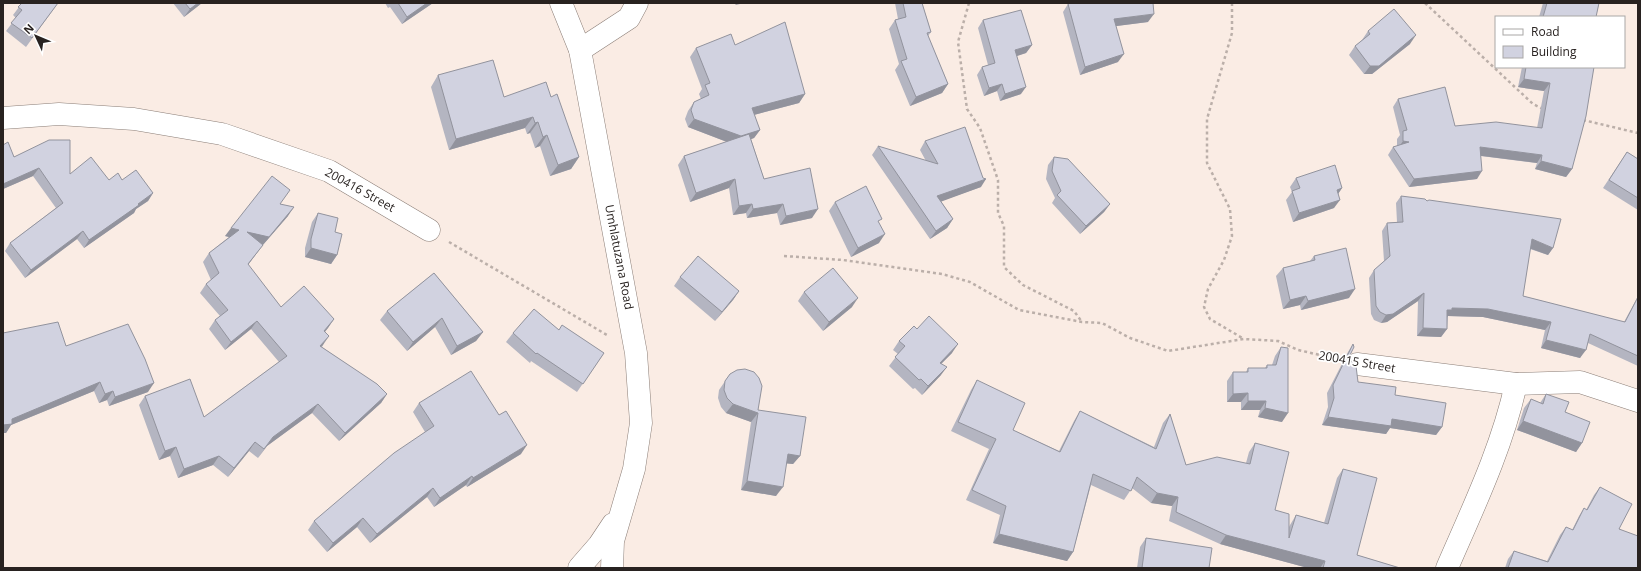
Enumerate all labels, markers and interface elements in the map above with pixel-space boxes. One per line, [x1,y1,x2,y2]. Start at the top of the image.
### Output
north arrow [16,16,56,56]
legend [1495,16,1625,68]
text: N [20,20,37,37]
text: Road [1531,23,1560,40]
text: Building [1531,43,1577,60]
street label: 200416 Street [322,163,398,216]
street label: Umhlatuzana Road [601,203,638,311]
street label: 200415 Street [1317,346,1397,377]

